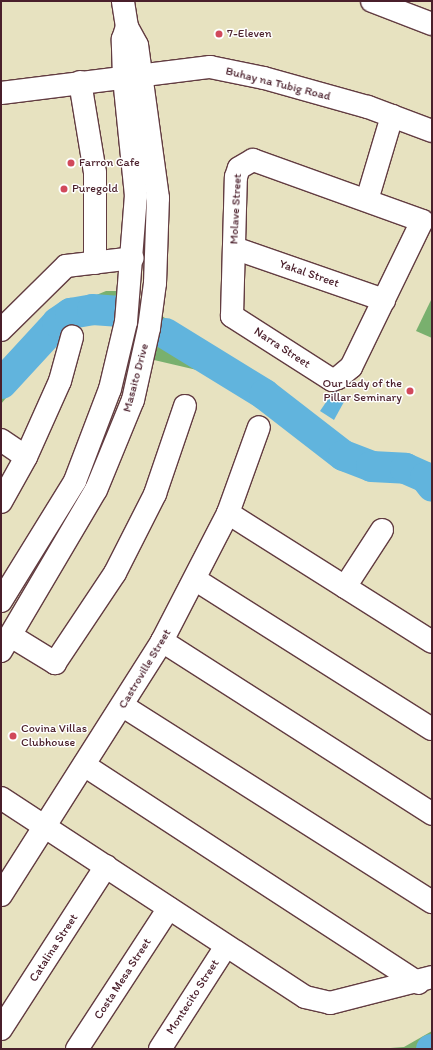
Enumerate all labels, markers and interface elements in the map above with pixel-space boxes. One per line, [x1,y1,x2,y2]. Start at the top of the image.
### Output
place label: 7-Eleven [227,27,272,41]
marker: 7-Eleven [214,29,224,39]
street label: Buhay na Tubig Road [224,64,332,104]
place label: Farron Cafe [79,156,140,170]
marker: Farron Cafe [66,158,76,168]
street label: Molave Street [227,173,245,245]
place label: Puregold [72,182,118,196]
marker: Puregold [59,184,69,194]
street label: Yakal Street [277,257,341,291]
street label: Narra Street [251,325,313,371]
street label: Masaito Drive [120,342,152,414]
place label: Our Lady of the Pillar Seminary [322,377,402,405]
marker: Our Lady of the Pillar Seminary [405,386,415,396]
street label: Castroville Street [116,627,174,711]
place label: Covina Villas Clubhouse [21,722,87,750]
marker: Covina Villas Clubhouse [8,731,18,741]
street label: Catalina Street [27,911,81,985]
street label: Costa Mesa Street [92,936,154,1022]
street label: Montecito Street [163,957,223,1037]

